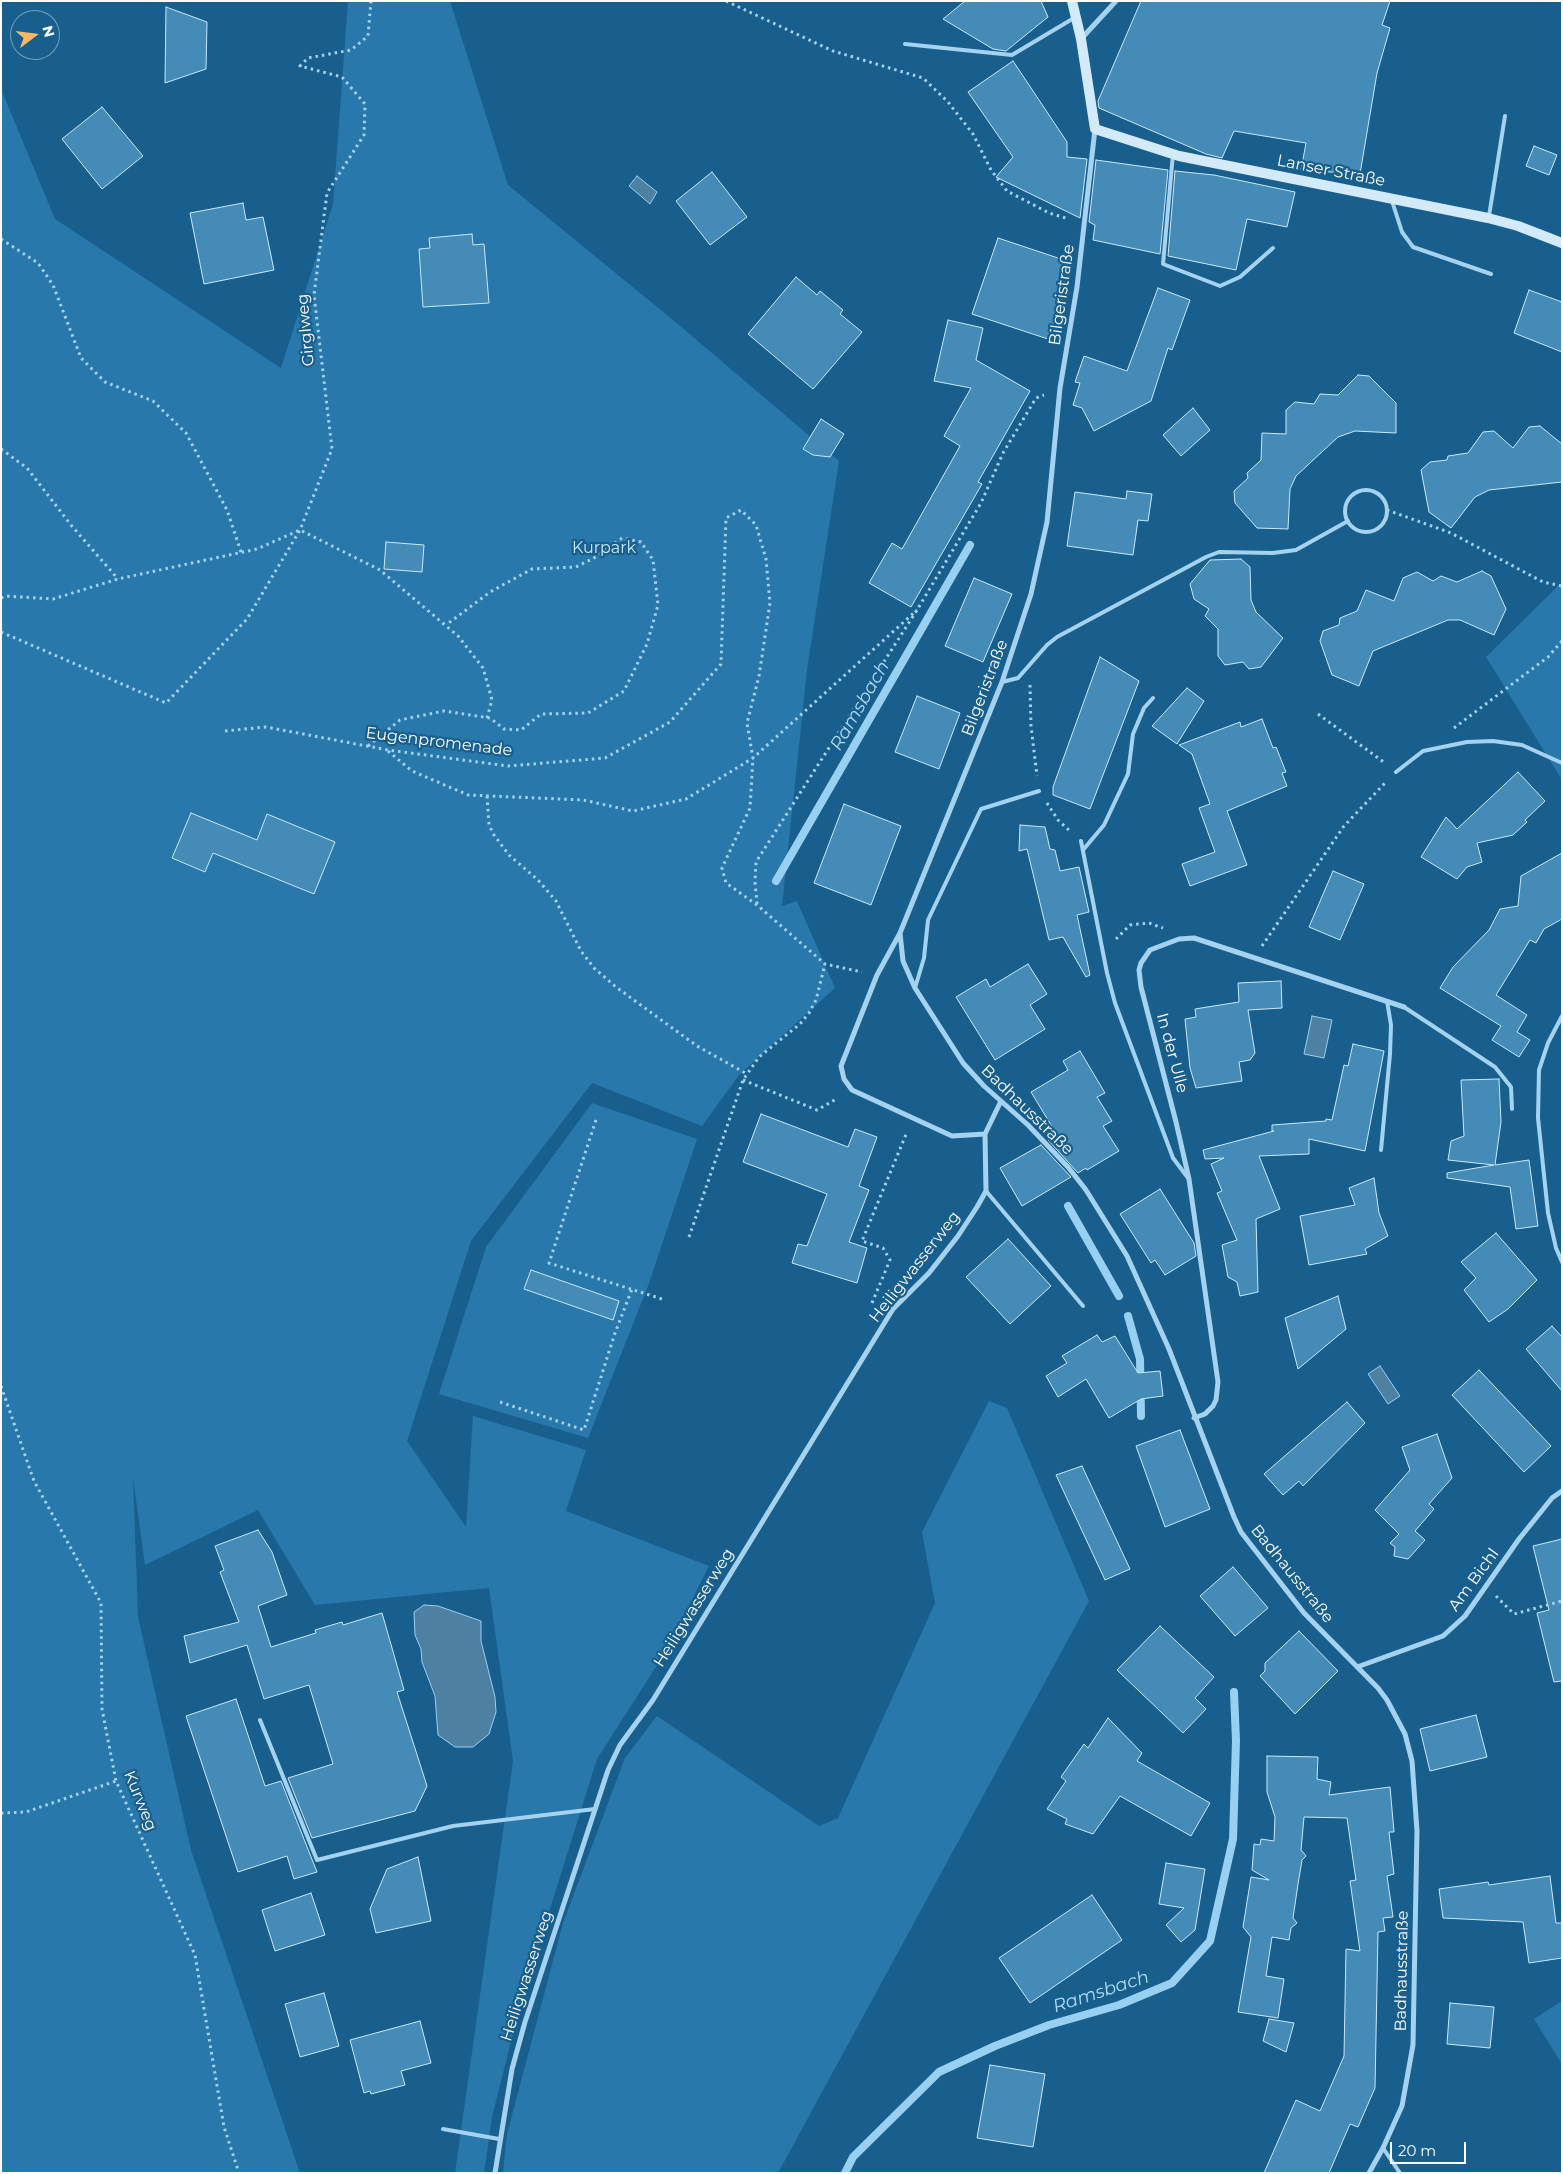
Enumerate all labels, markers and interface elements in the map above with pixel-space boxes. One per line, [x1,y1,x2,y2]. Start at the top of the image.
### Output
north arrow [10,10,60,60]
text: N [38,24,59,39]
street label: Lanser Straße [1275,151,1387,191]
street label: Bilgeristraße [1045,243,1079,347]
street label: Girglweg [293,293,319,367]
park label: Kurpark [572,538,636,558]
street label: Bilgeristraße [958,637,1012,739]
water label: Ramsbach [826,657,894,755]
street label: Eugenpromenade [365,723,513,761]
street label: In der Ulle [1152,1011,1192,1095]
street label: Badhausstraße [977,1061,1077,1159]
street label: Heiligwasserweg [866,1207,964,1327]
street label: Badhausstraße [1246,1521,1338,1627]
street label: Heiligwasserweg [650,1545,738,1671]
street label: Am Bichl [1445,1545,1503,1615]
street label: Kurweg [119,1768,161,1834]
street label: Heiligwasserweg [497,1908,557,2044]
street label: Badhausstraße [1391,1910,1413,2032]
water label: Ramsbach [1050,1966,1152,2018]
scale bar [1393,2132,1469,2164]
text: 20 m [1398,2141,1436,2160]

